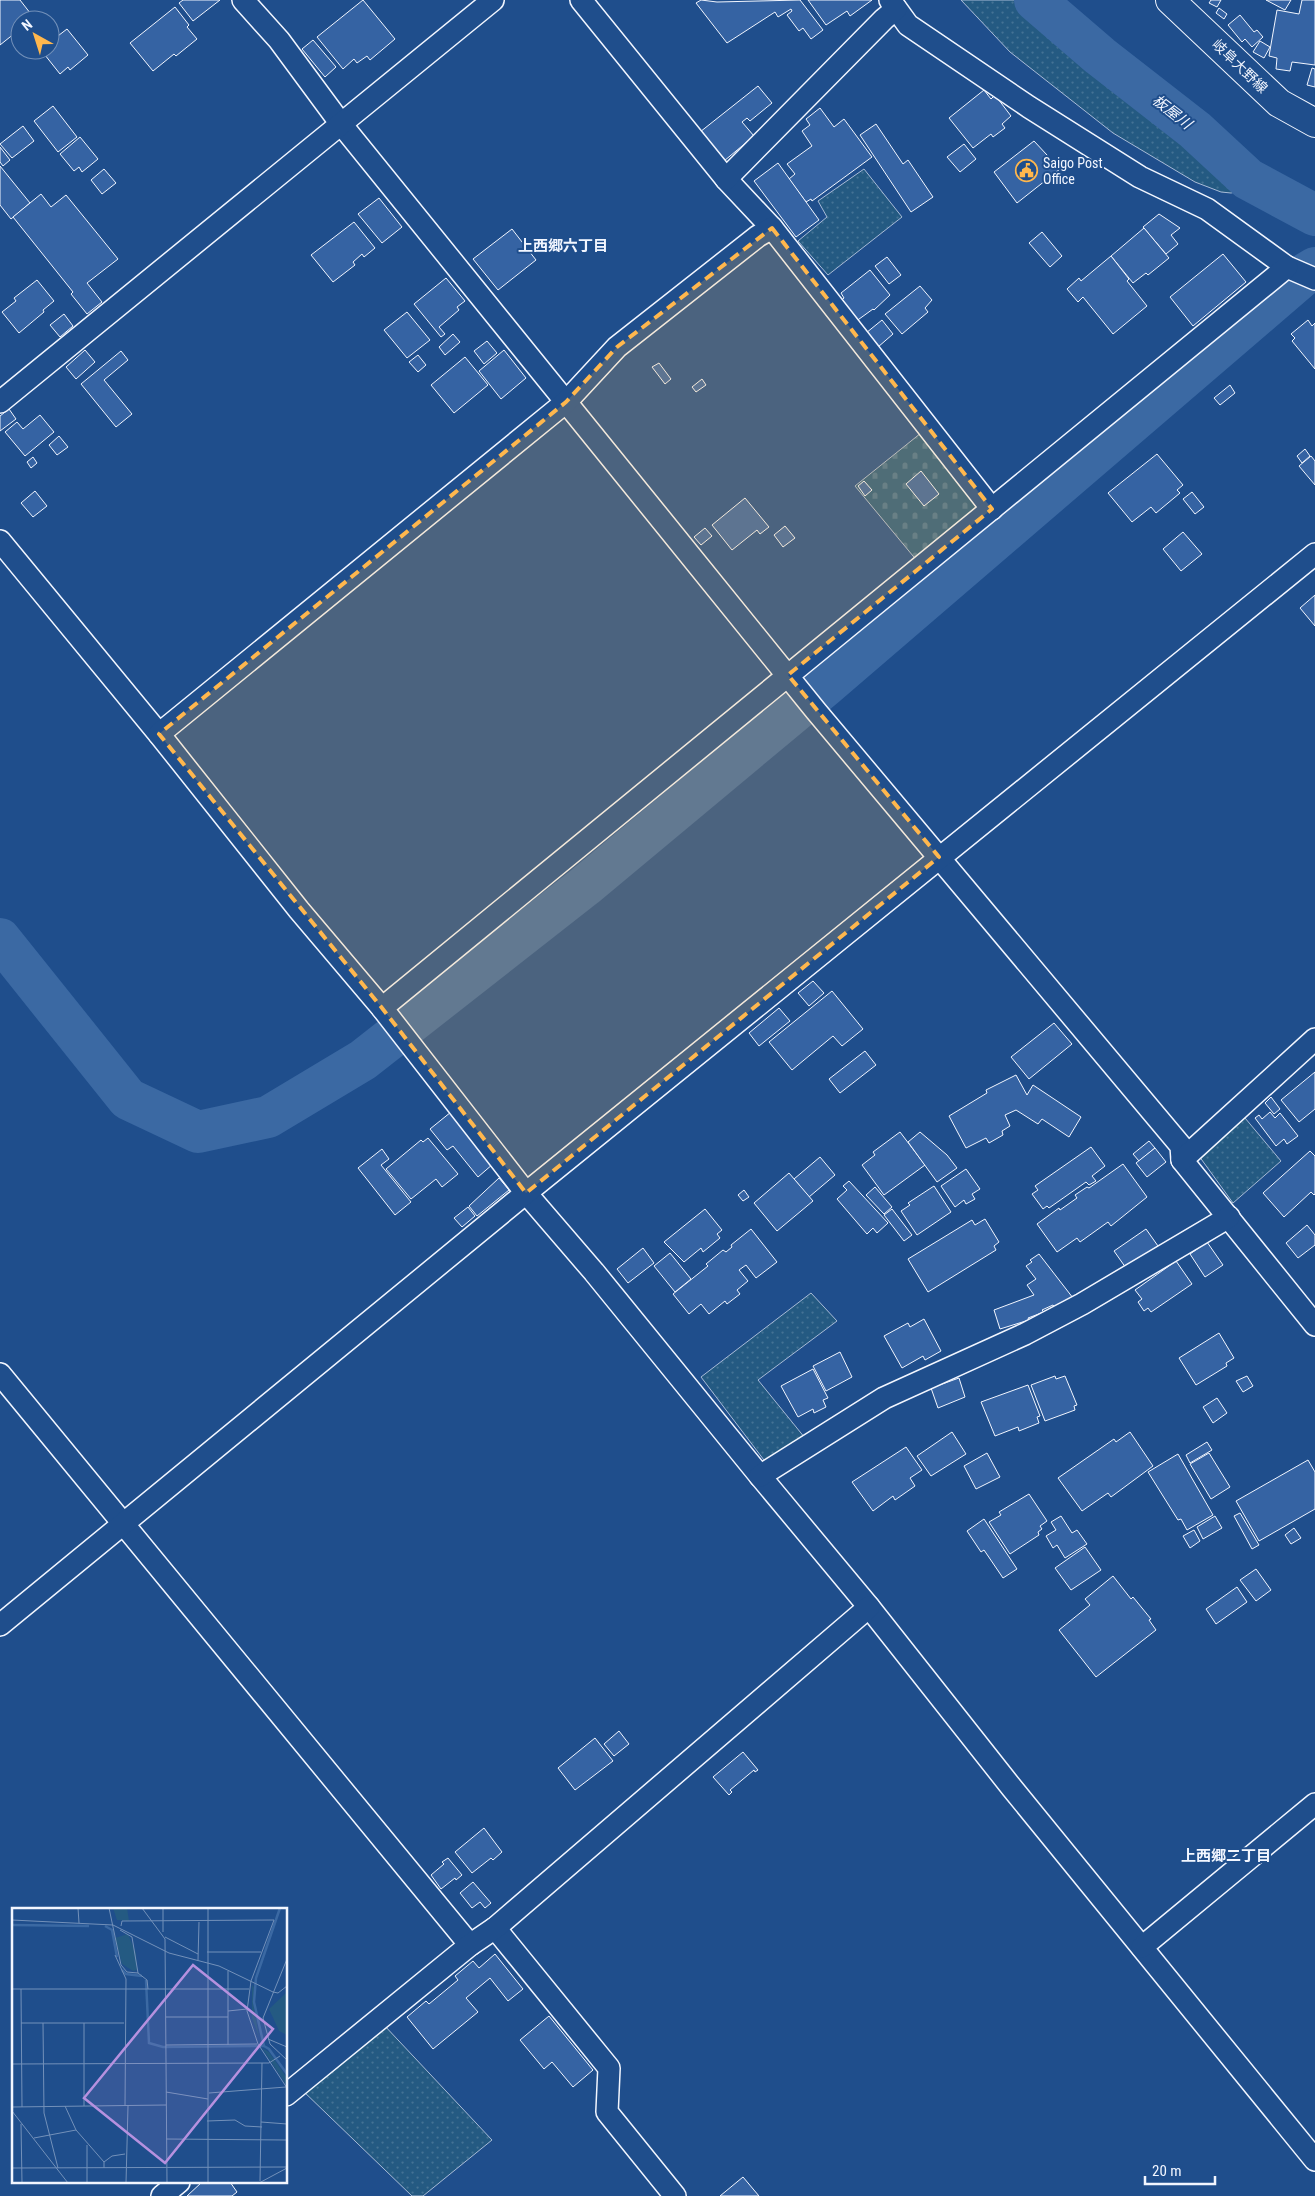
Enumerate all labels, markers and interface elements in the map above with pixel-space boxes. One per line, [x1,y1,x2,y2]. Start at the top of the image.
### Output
north arrow [10,10,60,60]
text: N [18,16,35,34]
street label: 岐阜大野線 [1209,36,1271,96]
water label: 板屋川 [1149,91,1197,134]
place label: Saigo Post Office [1043,155,1103,187]
public building icon: Saigo Post Office [1015,159,1039,183]
district label: 上西郷六丁目 [518,237,608,255]
district label: 上西郷二丁目 [1181,1847,1271,1865]
inset map [12,1908,288,2184]
scale bar [1145,2154,1215,2186]
text: 20 m [1152,2162,1182,2180]

